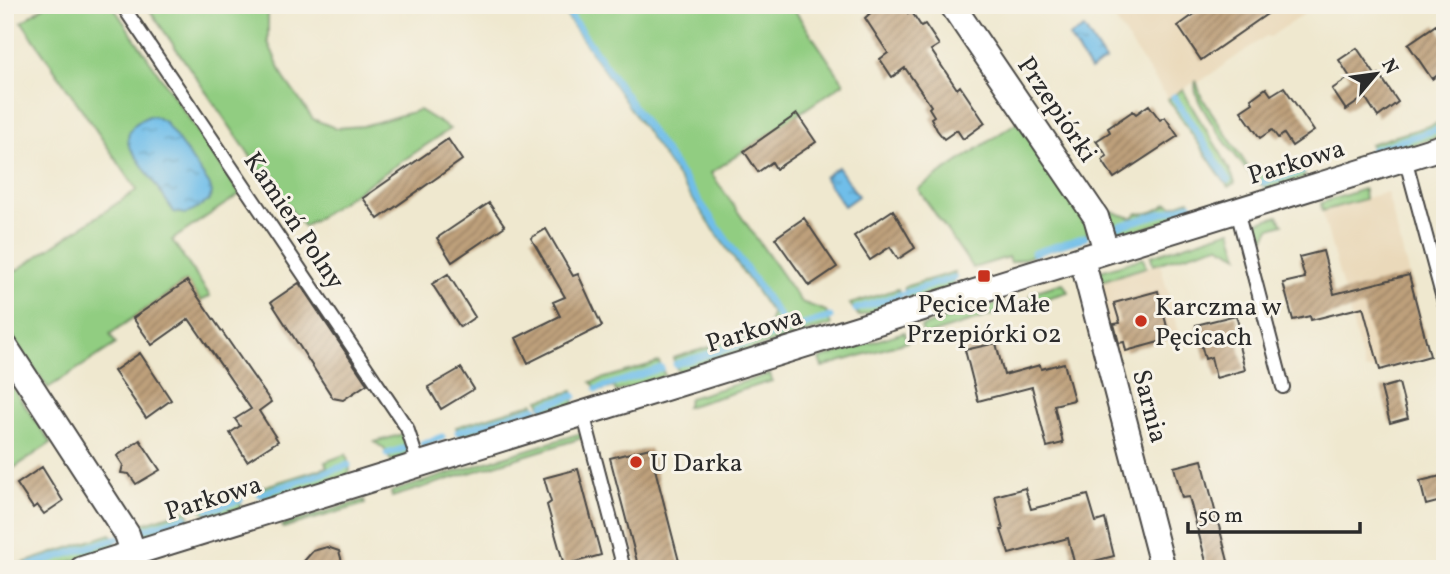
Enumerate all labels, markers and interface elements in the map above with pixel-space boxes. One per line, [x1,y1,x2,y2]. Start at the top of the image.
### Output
north arrow [1342,38,1412,108]
street label: Przepiórki [1008,50,1105,170]
text: N [1374,54,1404,79]
street label: Parkowa [1244,131,1349,195]
street label: Kamień Polny [234,145,353,297]
marker: Pęcice Małe Przepiórki 02 [976,268,992,284]
place label: Pęcice Małe Przepiórki 02 [906,287,1062,353]
place label: Karczma w Pęcicach [1155,290,1282,356]
street label: Parkowa [702,299,807,363]
marker: Karczma w Pęcicach [1133,313,1149,329]
street label: Sarnia [1122,366,1176,447]
place label: U Darka [650,446,743,482]
marker: U Darka [628,454,644,470]
street label: Parkowa [161,467,266,531]
scale bar [1188,490,1359,534]
text: 50 m [1198,502,1243,531]

